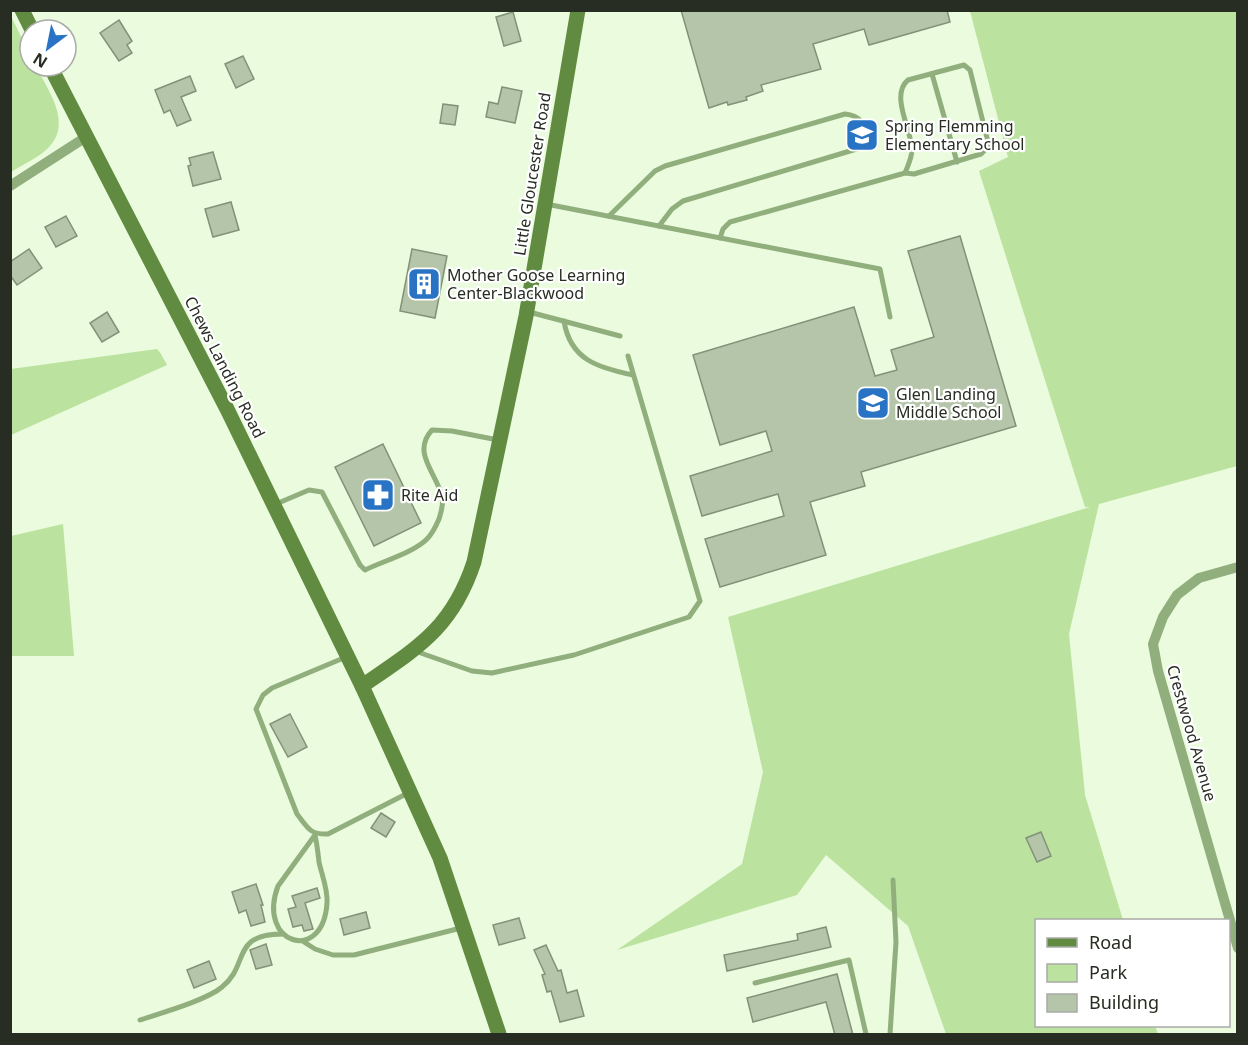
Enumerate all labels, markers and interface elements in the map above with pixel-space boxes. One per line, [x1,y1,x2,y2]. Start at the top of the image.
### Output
north arrow [18,18,78,78]
text: N [29,48,51,73]
street label: Little Gloucester Road [508,91,556,257]
place label: Spring Flemming Elementary School [885,115,1024,155]
school or university icon: Spring Flemming Elementary School [844,117,880,153]
place label: Mother Goose Learning Center-Blackwood [447,264,625,304]
building icon: Mother Goose Learning Center-Blackwood [406,266,442,302]
street label: Chews Landing Road [180,292,270,442]
place label: Glen Landing Middle School [896,383,1001,423]
school or university icon: Glen Landing Middle School [855,385,891,421]
pharmacy icon: Rite Aid [360,477,396,513]
place label: Rite Aid [401,484,458,506]
street label: Crestwood Avenue [1162,662,1222,804]
legend [1035,919,1230,1027]
text: Road [1089,930,1132,954]
text: Park [1089,960,1127,984]
text: Building [1089,990,1159,1014]

